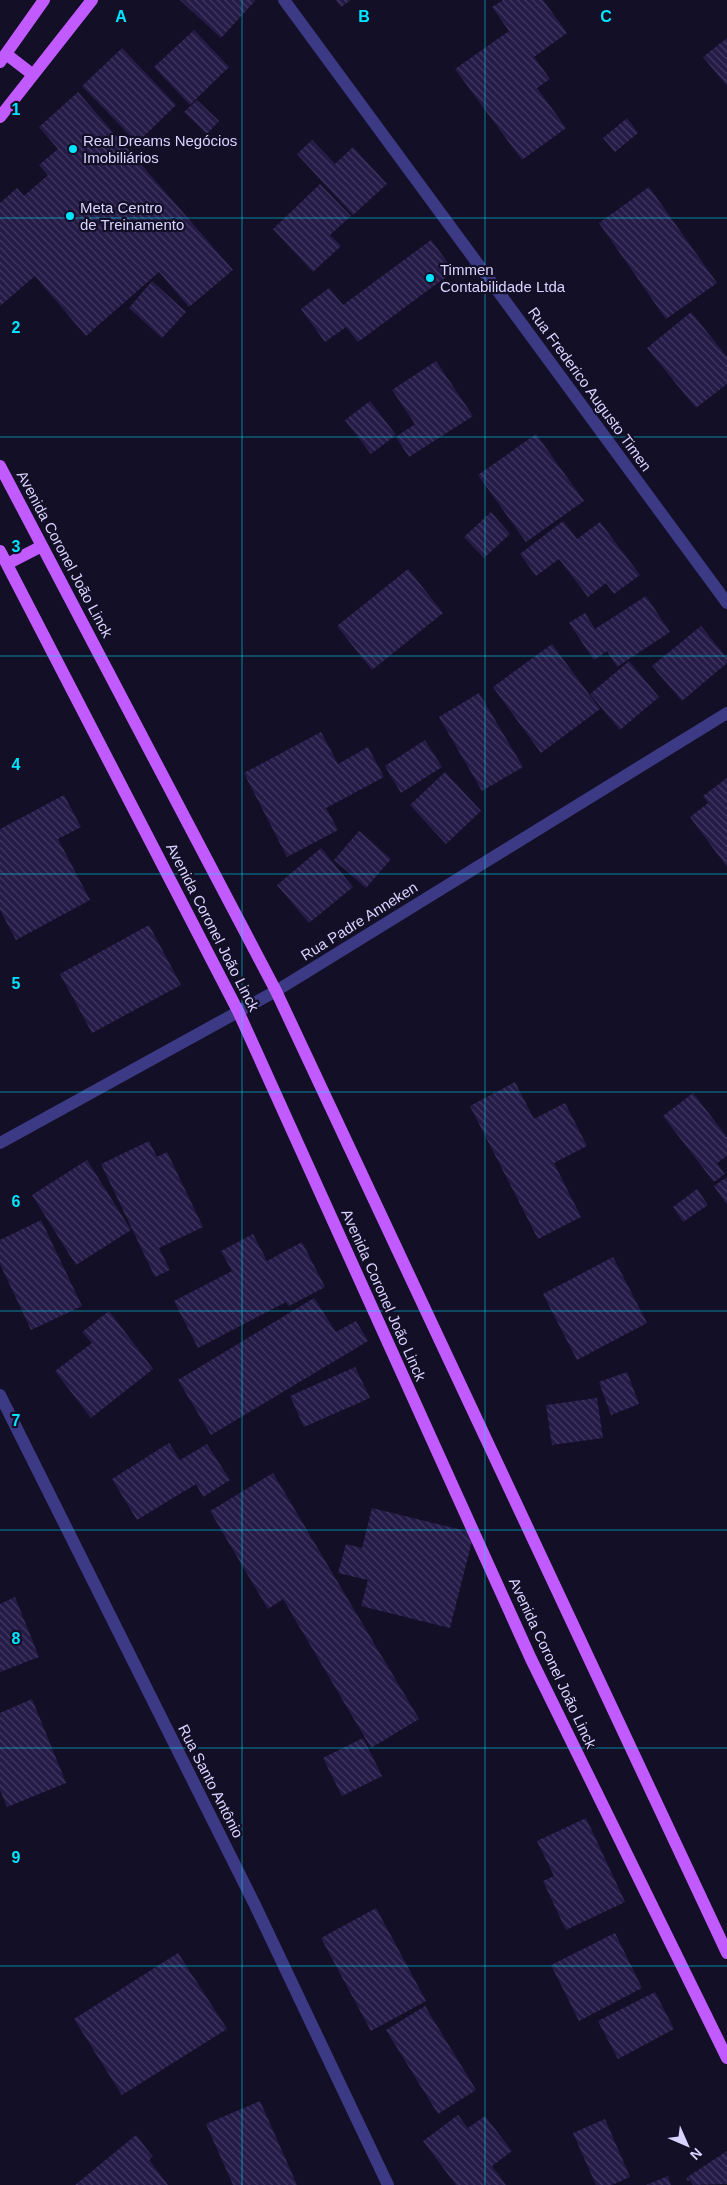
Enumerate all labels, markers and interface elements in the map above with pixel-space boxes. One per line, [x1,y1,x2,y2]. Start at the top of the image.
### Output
text: A [115,8,127,25]
text: B [358,8,370,25]
text: C [600,8,612,25]
text: 1 [12,101,21,118]
place label: Real Dreams Negócios Imobiliários [83,132,237,166]
marker: Real Dreams Negócios Imobiliários [67,143,79,155]
place label: Meta Centro de Treinamento [80,199,184,233]
marker: Meta Centro de Treinamento [64,210,76,222]
place label: Timmen Contabilidade Ltda [440,261,566,295]
marker: Timmen Contabilidade Ltda [424,272,436,284]
street label: Rua Frederico Augusto Timen [525,304,655,474]
text: 2 [12,319,21,336]
street label: Avenida Coronel João Linck [14,468,117,641]
text: 3 [12,538,21,555]
text: 4 [12,756,21,773]
street label: Avenida Coronel João Linck [163,840,263,1014]
street label: Rua Padre Anneken [298,878,420,964]
text: 5 [12,975,21,992]
text: 6 [12,1193,21,1210]
street label: Avenida Coronel João Linck [338,1206,430,1384]
text: 7 [12,1412,21,1429]
street label: Avenida Coronel João Linck [506,1575,600,1752]
text: 8 [12,1630,21,1647]
street label: Rua Santo Antônio [175,1721,247,1841]
text: 9 [12,1849,21,1866]
north arrow [662,2120,712,2170]
text: N [687,2145,705,2163]

